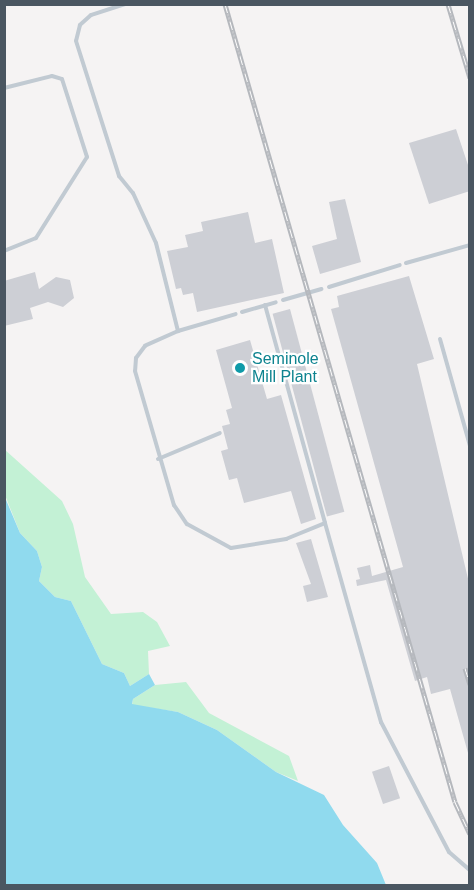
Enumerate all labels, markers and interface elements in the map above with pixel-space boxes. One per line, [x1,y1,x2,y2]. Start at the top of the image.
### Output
place label: Seminole Mill Plant [252,349,319,387]
marker: Seminole Mill Plant [233,361,247,375]

